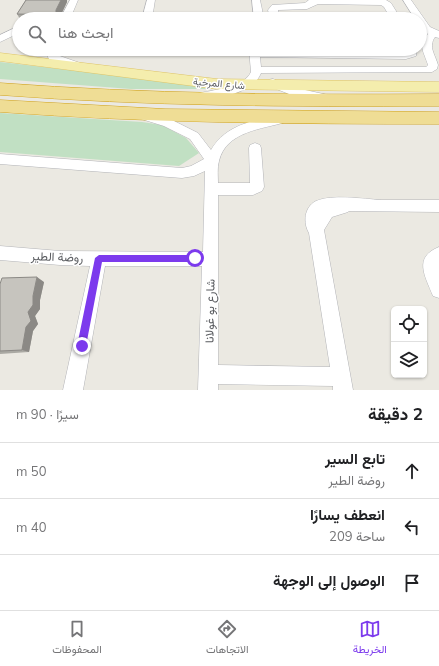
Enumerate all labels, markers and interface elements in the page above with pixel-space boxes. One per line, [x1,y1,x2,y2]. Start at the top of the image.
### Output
search box [12,12,427,56]
icon: search [26,23,48,45]
text: ابحث هنا [58,23,113,42]
street label: شارع المرخية [192,75,246,92]
street label: روضة الطير [30,248,83,266]
route start [186,249,204,267]
street label: شارع بو غولانا [201,279,220,343]
map controls [391,306,427,378]
button: locate [391,306,427,342]
route end [73,337,91,355]
button: layers [391,342,427,378]
text: 2 دقيقة [368,403,423,424]
text: سيرًا · 90 m [16,406,79,422]
text: تابع السير [325,449,385,468]
icon: ahead [401,460,423,482]
text: 50 m [16,463,46,479]
text: روضة الطير [328,472,385,488]
text: انعطف يسارًا [310,505,385,524]
icon: left [401,516,423,538]
text: 40 m [16,519,46,535]
text: ساحة 209 [329,528,385,544]
text: الوصول إلى الوجهة [273,571,385,590]
icon: arrive [401,572,423,594]
tab: المحفوظات [52,618,102,659]
tab: الاتجاهات [206,618,249,659]
tab: الخريطة [353,618,387,659]

